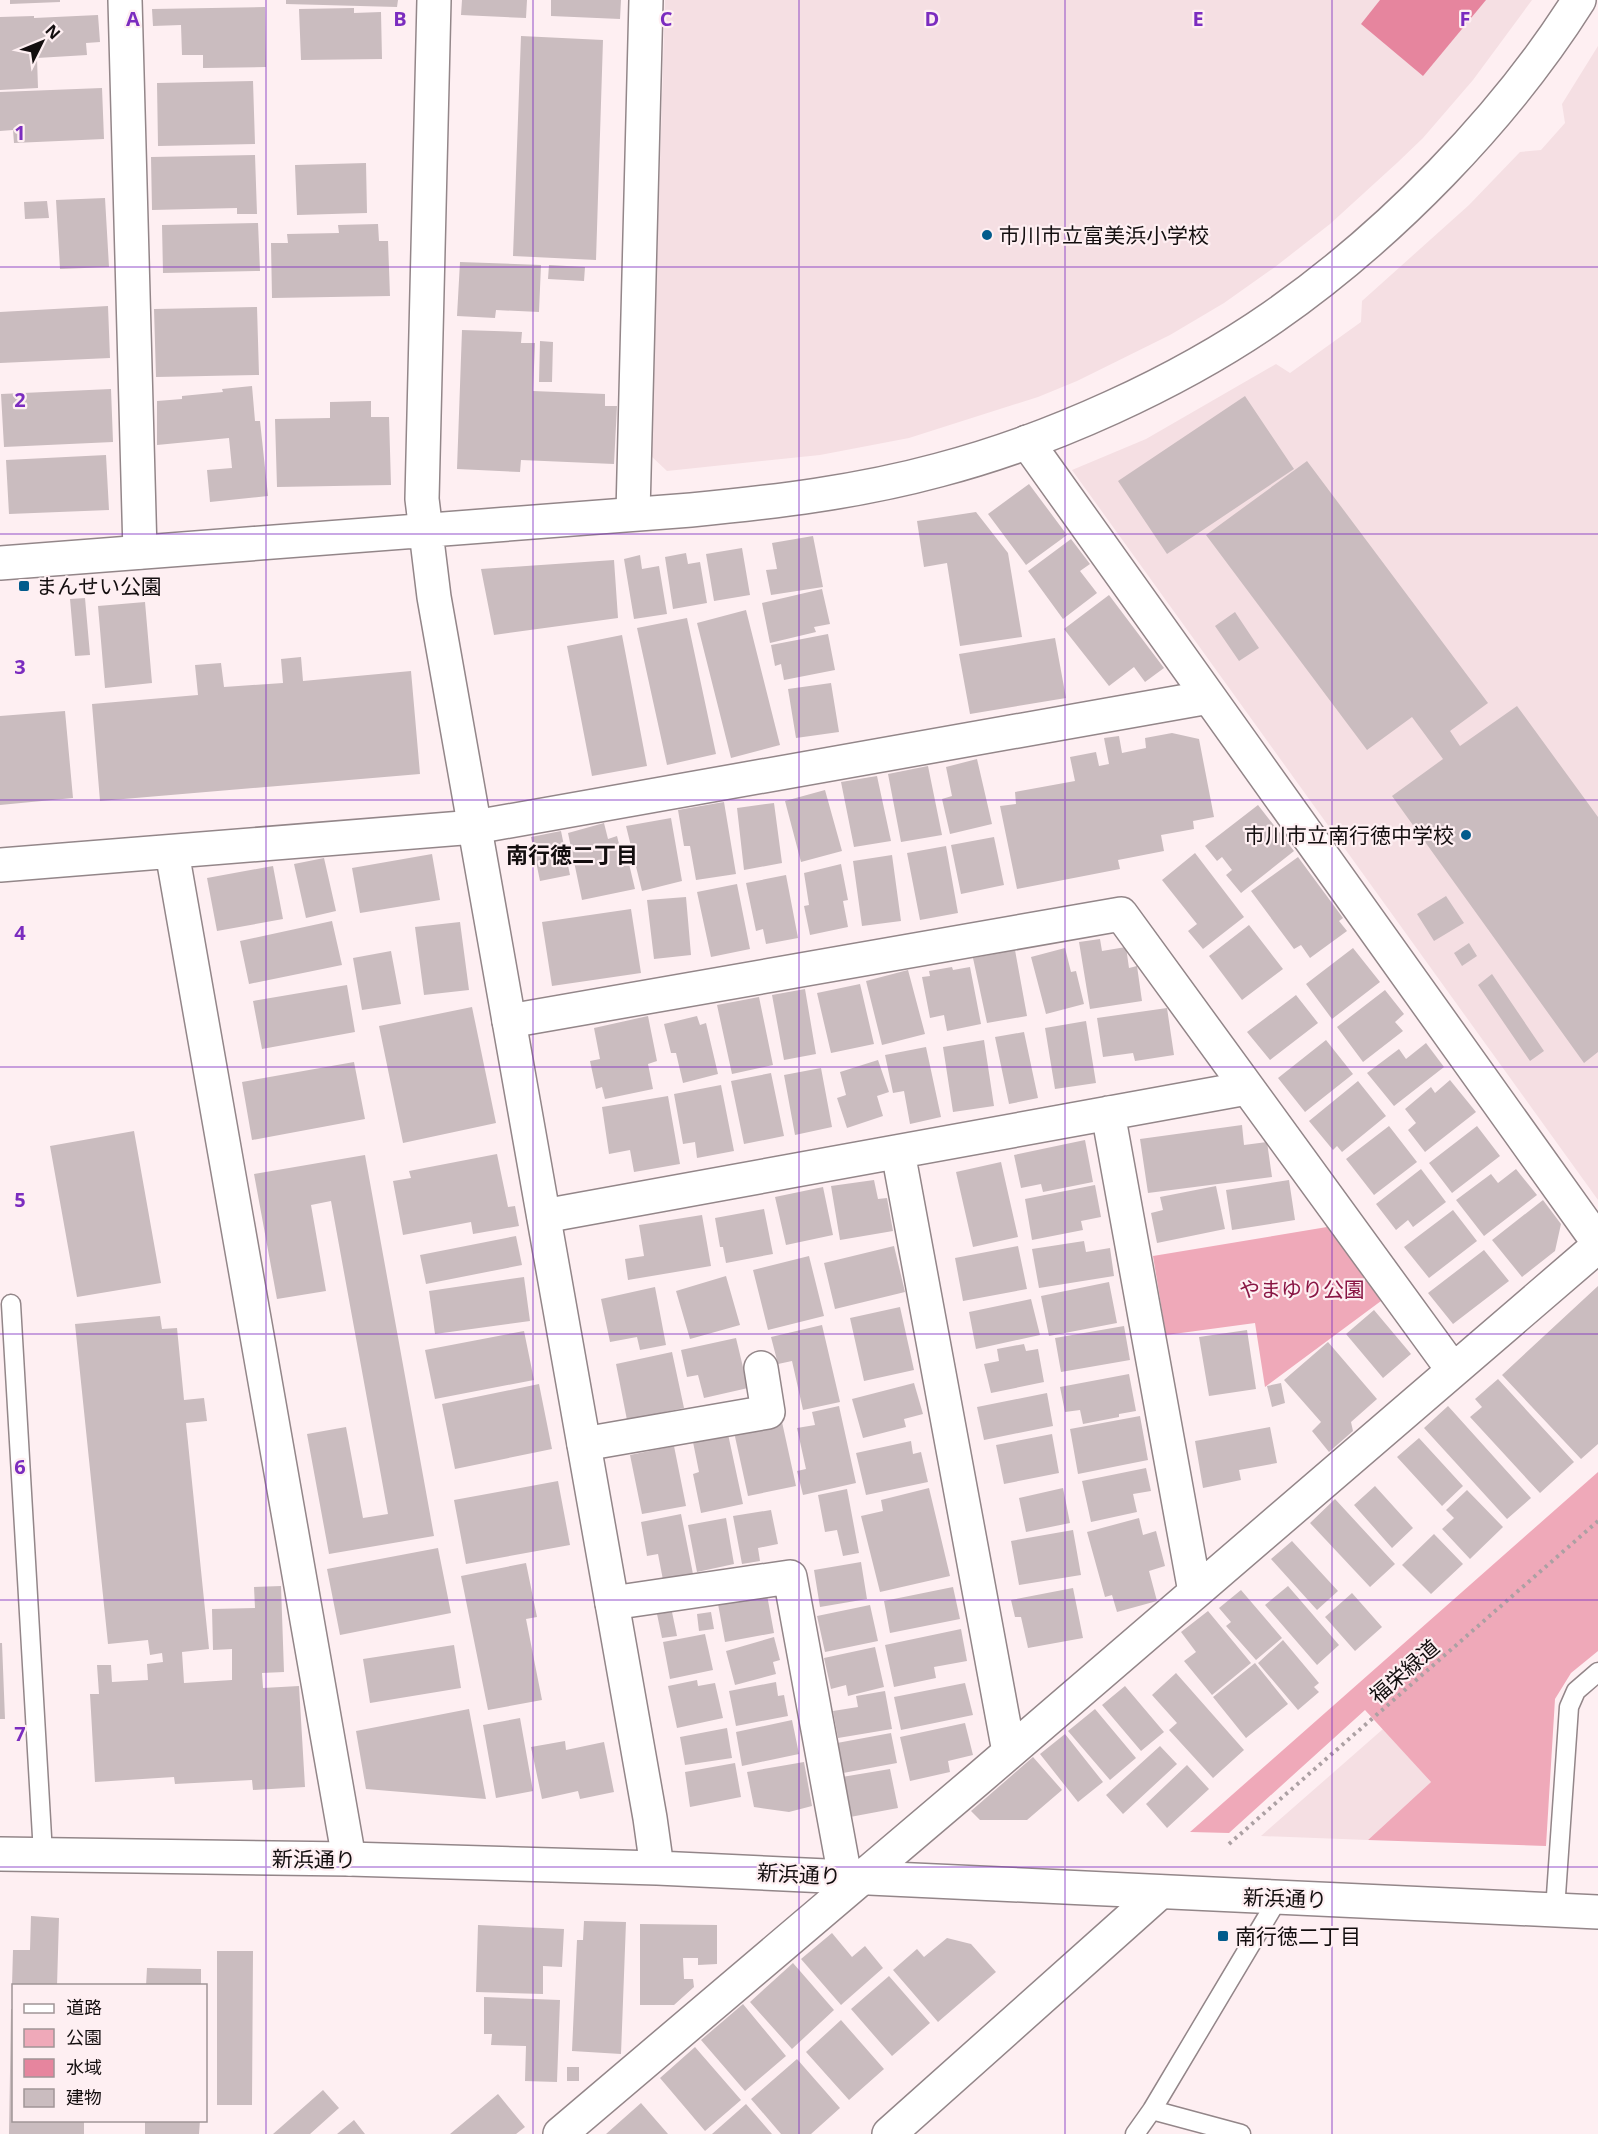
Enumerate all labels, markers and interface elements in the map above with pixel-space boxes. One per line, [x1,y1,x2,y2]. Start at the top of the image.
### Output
text: A [126,5,140,32]
text: B [393,5,407,32]
text: C [660,5,673,32]
text: D [925,5,939,32]
text: E [1192,5,1204,32]
text: F [1460,5,1470,32]
north arrow [12,12,72,72]
text: N [40,20,65,44]
text: 1 [14,119,26,146]
place label: 市川市立富美浜小学校 [999,221,1209,249]
marker: 市川市立富美浜小学校 [980,228,994,242]
text: 2 [14,386,26,413]
place label: まんせい公園 [36,572,162,600]
marker: まんせい公園 [17,579,31,593]
text: 3 [14,653,26,680]
place label: 市川市立南行徳中学校 [1244,821,1454,849]
marker: 市川市立南行徳中学校 [1459,828,1473,842]
district label: 南行徳二丁目 [506,839,638,869]
text: 4 [14,919,26,946]
text: 5 [14,1186,26,1213]
park label: やまゆり公園 [1239,1275,1365,1303]
text: 6 [14,1453,26,1480]
street label: 福栄緑道 [1363,1633,1445,1709]
text: 7 [14,1720,26,1747]
street label: 新浜通り [272,1844,356,1874]
street label: 新浜通り [756,1858,842,1890]
street label: 新浜通り [1243,1883,1327,1913]
place label: 南行徳二丁目 [1235,1922,1361,1950]
marker: 南行徳二丁目 [1216,1929,1230,1943]
legend [12,1984,207,2122]
text: 道路 [66,1995,102,2019]
text: 公園 [66,2025,102,2049]
text: 水域 [66,2055,102,2079]
text: 建物 [66,2085,102,2109]

